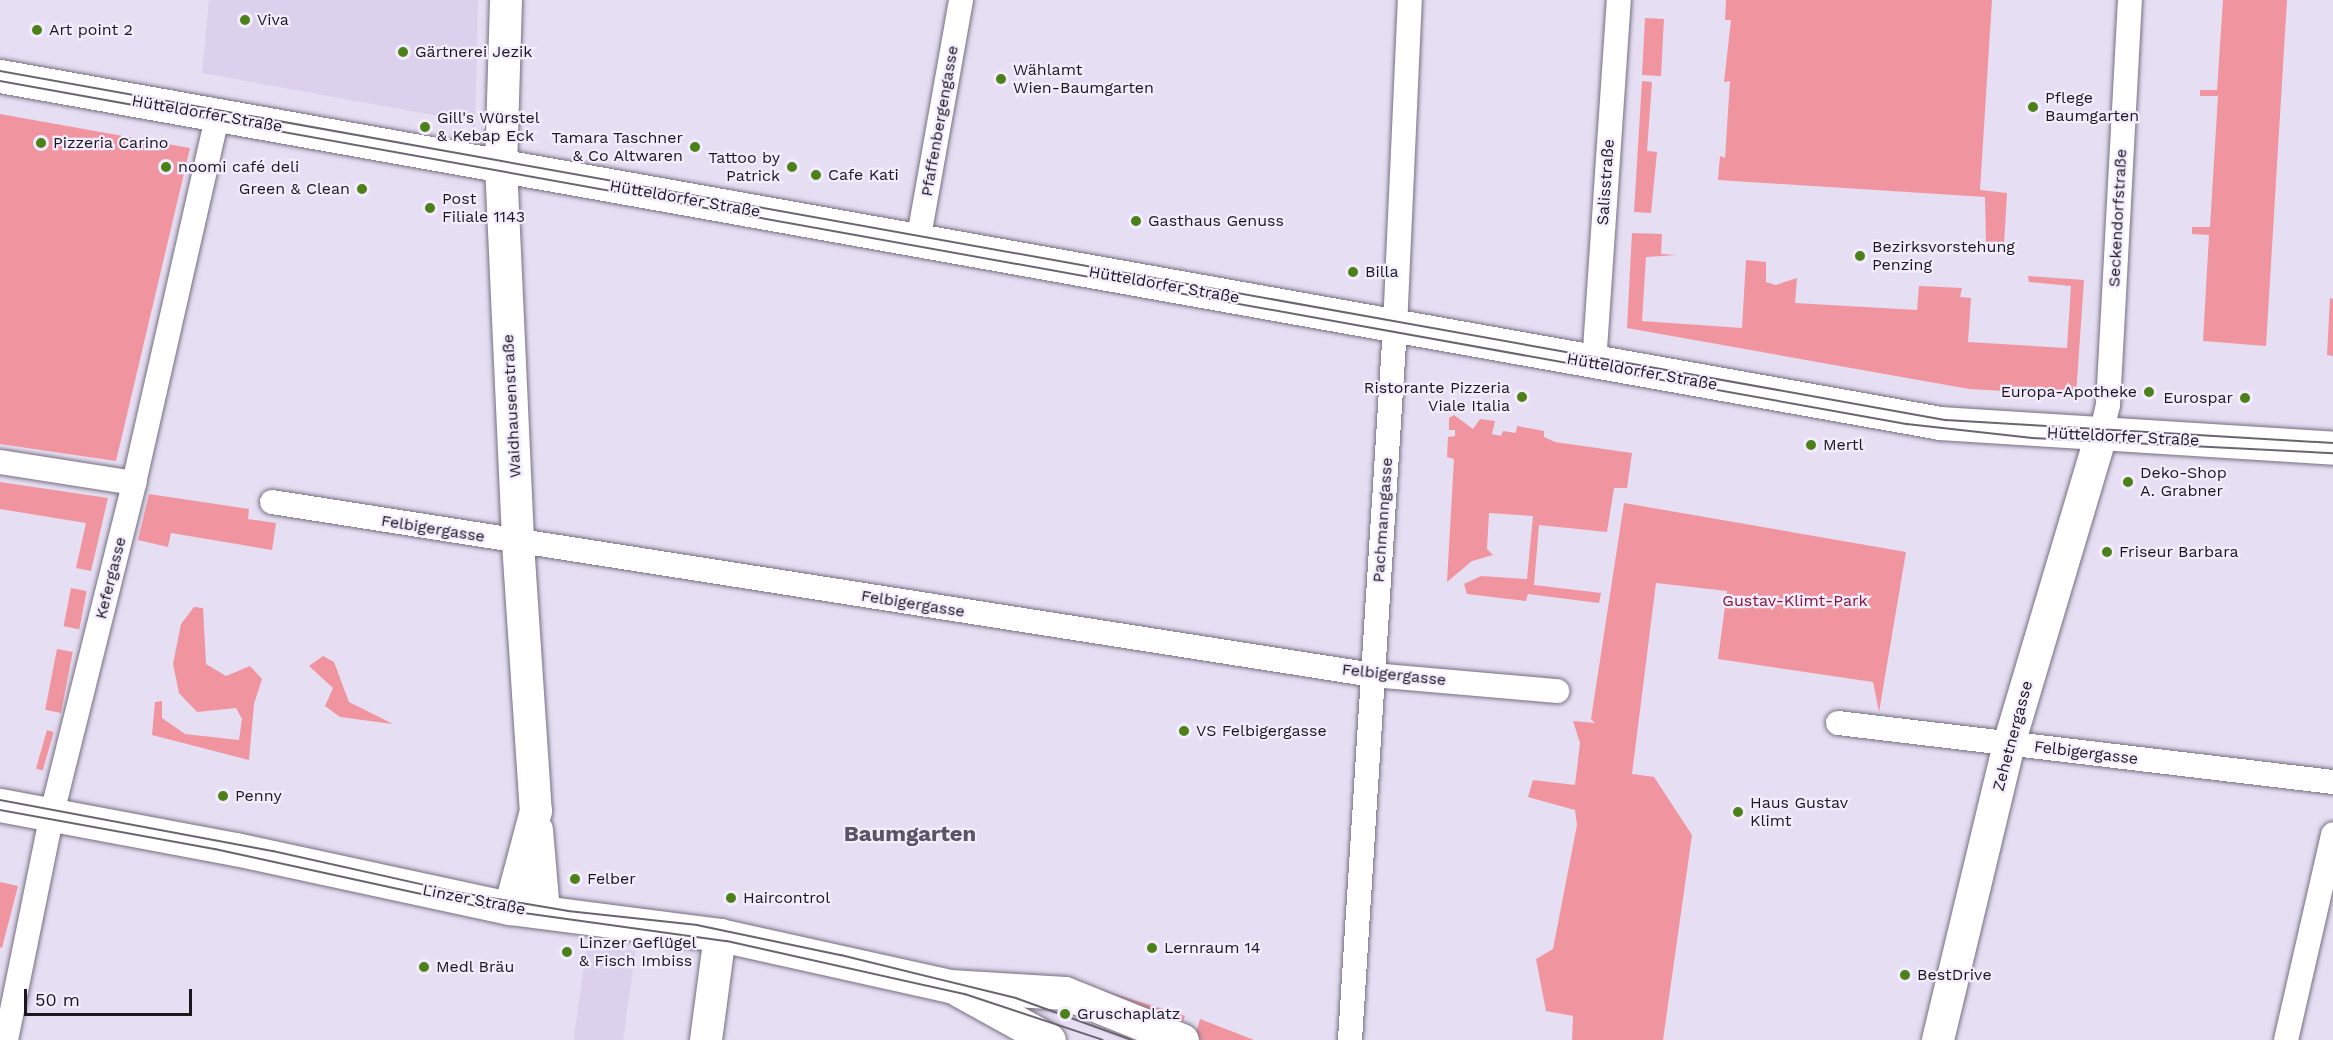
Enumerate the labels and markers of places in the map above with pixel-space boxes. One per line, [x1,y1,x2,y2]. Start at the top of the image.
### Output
place label: Viva [257,10,289,30]
marker: Viva [238,13,252,27]
place label: Art point 2 [49,20,133,40]
marker: Art point 2 [30,23,44,37]
place label: Gärtnerei Jezik [415,42,533,62]
marker: Gärtnerei Jezik [396,45,410,59]
place label: Wählamt Wien-Baumgarten [1013,60,1154,98]
marker: Wählamt Wien-Baumgarten [994,72,1008,86]
place label: Pflege Baumgarten [2045,88,2139,126]
marker: Pflege Baumgarten [2026,100,2040,114]
place label: Gill's Würstel & Kebap Eck [437,108,540,146]
marker: Gill's Würstel & Kebap Eck [418,120,432,134]
place label: Tamara Taschner & Co Altwaren [551,128,683,166]
place label: Pizzeria Carino [53,133,169,153]
marker: Pizzeria Carino [34,136,48,150]
marker: Tamara Taschner & Co Altwaren [688,140,702,154]
place label: Tattoo by Patrick [708,148,780,186]
place label: noomi café deli [178,157,299,177]
marker: noomi café deli [159,160,173,174]
marker: Tattoo by Patrick [785,160,799,174]
place label: Cafe Kati [828,165,899,185]
marker: Cafe Kati [809,168,823,182]
place label: Green & Clean [239,179,350,199]
marker: Green & Clean [355,182,369,196]
place label: Post Filiale 1143 [442,189,525,227]
marker: Post Filiale 1143 [423,201,437,215]
place label: Gasthaus Genuss [1148,211,1284,231]
marker: Gasthaus Genuss [1129,214,1143,228]
place label: Bezirksvorstehung Penzing [1872,237,2015,275]
marker: Bezirksvorstehung Penzing [1853,249,1867,263]
place label: Billa [1365,262,1399,282]
marker: Billa [1346,265,1360,279]
place label: Ristorante Pizzeria Viale Italia [1364,378,1510,416]
place label: Europa-Apotheke [2001,382,2137,402]
marker: Europa-Apotheke [2142,385,2156,399]
place label: Eurospar [2163,388,2233,408]
marker: Ristorante Pizzeria Viale Italia [1515,390,1529,404]
marker: Eurospar [2238,391,2252,405]
place label: Mertl [1823,435,1863,455]
marker: Mertl [1804,438,1818,452]
place label: Deko-Shop A. Grabner [2140,463,2227,501]
marker: Deko-Shop A. Grabner [2121,475,2135,489]
place label: Friseur Barbara [2119,542,2239,562]
marker: Friseur Barbara [2100,545,2114,559]
place label: VS Felbigergasse [1196,721,1327,741]
marker: VS Felbigergasse [1177,724,1191,738]
place label: Penny [235,786,282,806]
marker: Penny [216,789,230,803]
place label: Haus Gustav Klimt [1750,793,1848,831]
marker: Haus Gustav Klimt [1731,805,1745,819]
place label: Felber [587,869,636,889]
marker: Felber [568,872,582,886]
place label: Haircontrol [743,888,830,908]
marker: Haircontrol [724,891,738,905]
place label: Linzer Geflügel & Fisch Imbiss [579,933,697,971]
place label: Lernraum 14 [1164,938,1261,958]
marker: Lernraum 14 [1145,941,1159,955]
marker: Linzer Geflügel & Fisch Imbiss [560,945,574,959]
place label: Medl Bräu [436,957,515,977]
marker: Medl Bräu [417,960,431,974]
place label: BestDrive [1917,965,1992,985]
marker: BestDrive [1898,968,1912,982]
place label: Gruschaplatz [1077,1004,1180,1024]
marker: Gruschaplatz [1058,1007,1072,1021]

